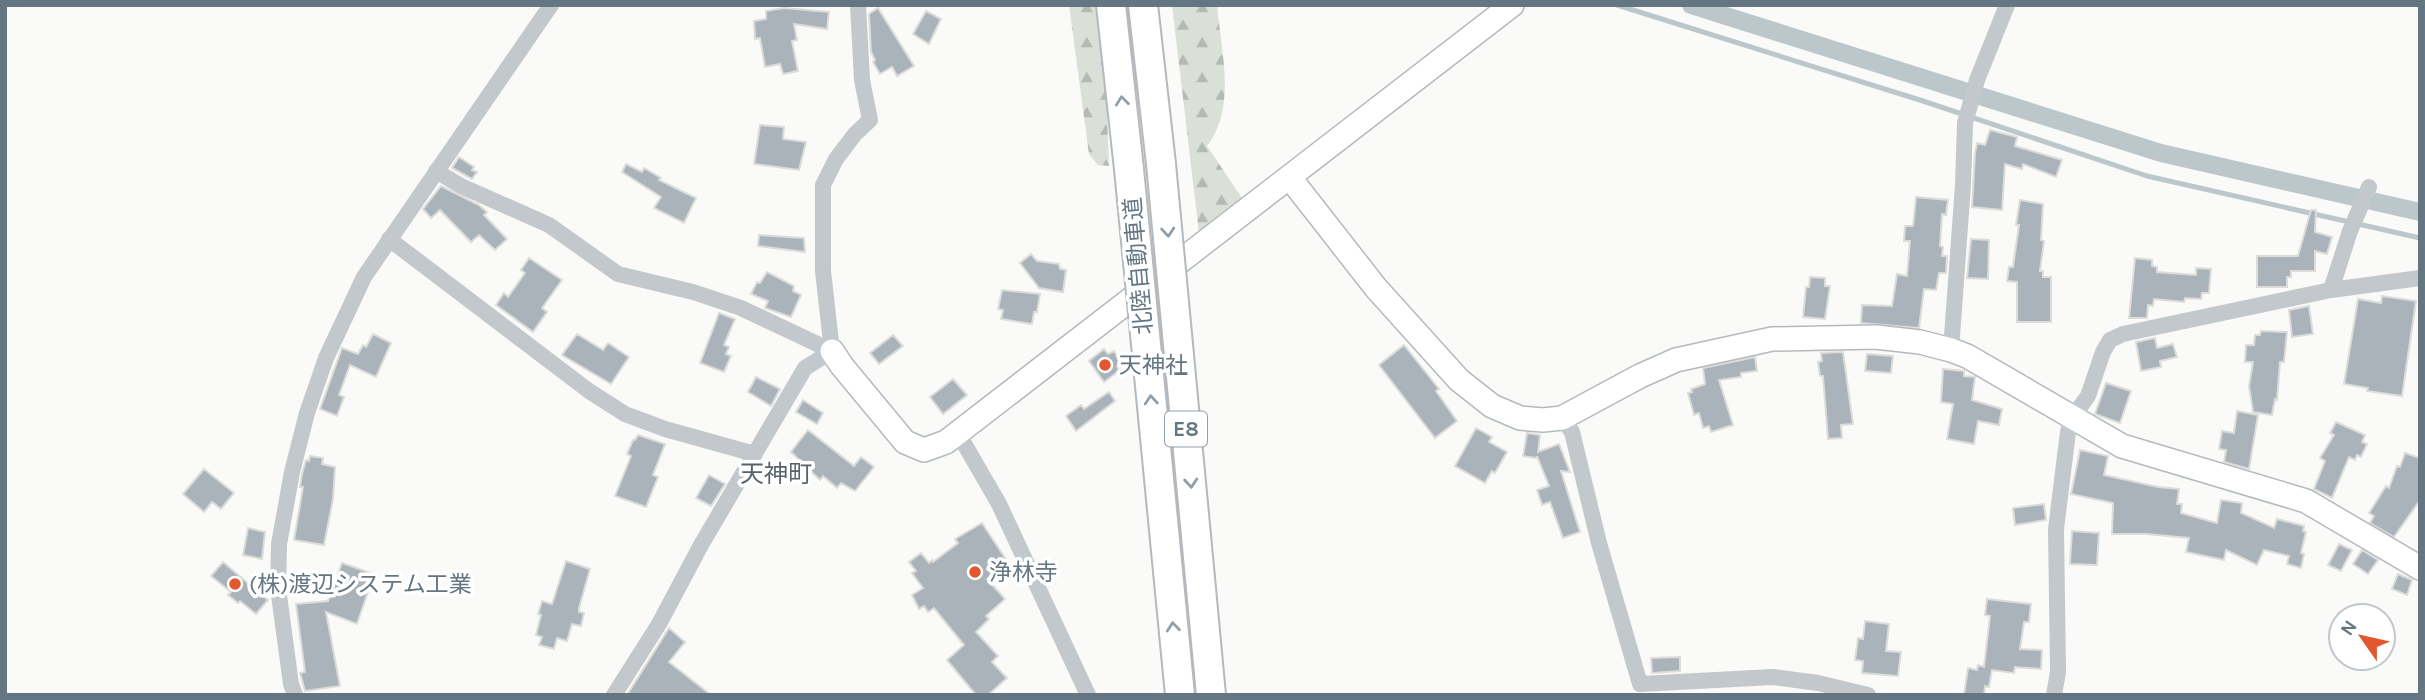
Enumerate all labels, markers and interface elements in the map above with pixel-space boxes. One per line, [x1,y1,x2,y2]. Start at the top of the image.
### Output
one-way arrow [1114,95,1129,107]
street label: 北陸自動車道 [1119,196,1158,336]
one-way arrow [1160,226,1175,238]
place label: 天神社 [1119,352,1188,379]
marker: 天神社 [1097,357,1113,373]
one-way arrow [1144,395,1159,406]
road number: E8 [1165,412,1207,446]
district label: 天神町 [740,460,812,488]
one-way arrow [1183,478,1198,489]
place label: 浄林寺 [989,559,1058,586]
marker: 浄林寺 [967,564,983,580]
place label: (株)渡辺システム工業 [249,571,472,598]
marker: (株)渡辺システム工業 [227,576,243,592]
north arrow [2327,602,2397,672]
text: N [2336,616,2362,640]
one-way arrow [1165,621,1180,633]

